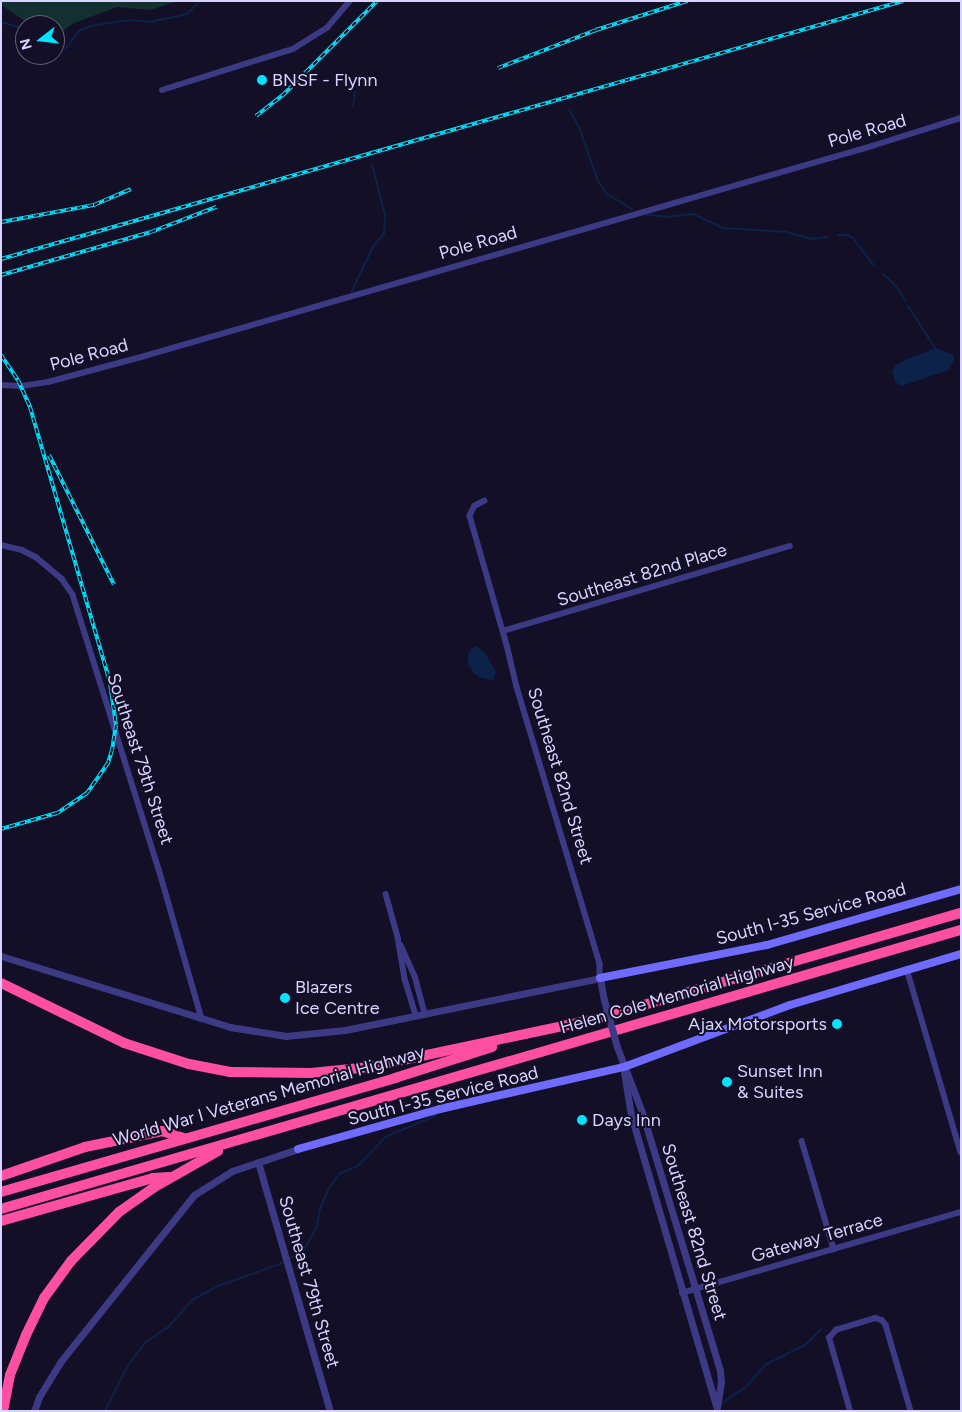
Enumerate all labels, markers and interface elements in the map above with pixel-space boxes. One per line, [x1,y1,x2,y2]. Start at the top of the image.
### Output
north arrow [15,15,65,65]
text: N [16,36,36,52]
place label: BNSF - Flynn [272,69,377,91]
marker: BNSF - Flynn [256,74,268,86]
street label: Pole Road [825,110,909,152]
street label: Pole Road [436,222,520,264]
street label: Pole Road [47,334,131,376]
street label: Southeast 82nd Place [555,539,729,611]
street label: Southeast 79th Street [102,671,178,847]
street label: Southeast 82nd Street [523,685,597,867]
street label: South I-35 Service Road [714,878,908,950]
street label: Helen Cole Memorial Highway [557,951,797,1039]
place label: Blazers Ice Centre [295,977,379,1020]
marker: Blazers Ice Centre [279,992,291,1004]
place label: Ajax Motorsports [688,1013,827,1035]
marker: Ajax Motorsports [831,1018,843,1030]
street label: World War I Veterans Memorial Highway [111,1041,427,1151]
place label: Sunset Inn & Suites [737,1061,823,1104]
street label: South I-35 Service Road [345,1062,541,1130]
marker: Sunset Inn & Suites [721,1076,733,1088]
place label: Days Inn [592,1109,661,1131]
marker: Days Inn [576,1114,588,1126]
street label: Southeast 82nd Street [657,1141,731,1323]
street label: Southeast 79th Street [274,1193,344,1371]
street label: Gateway Terrace [749,1209,885,1267]

